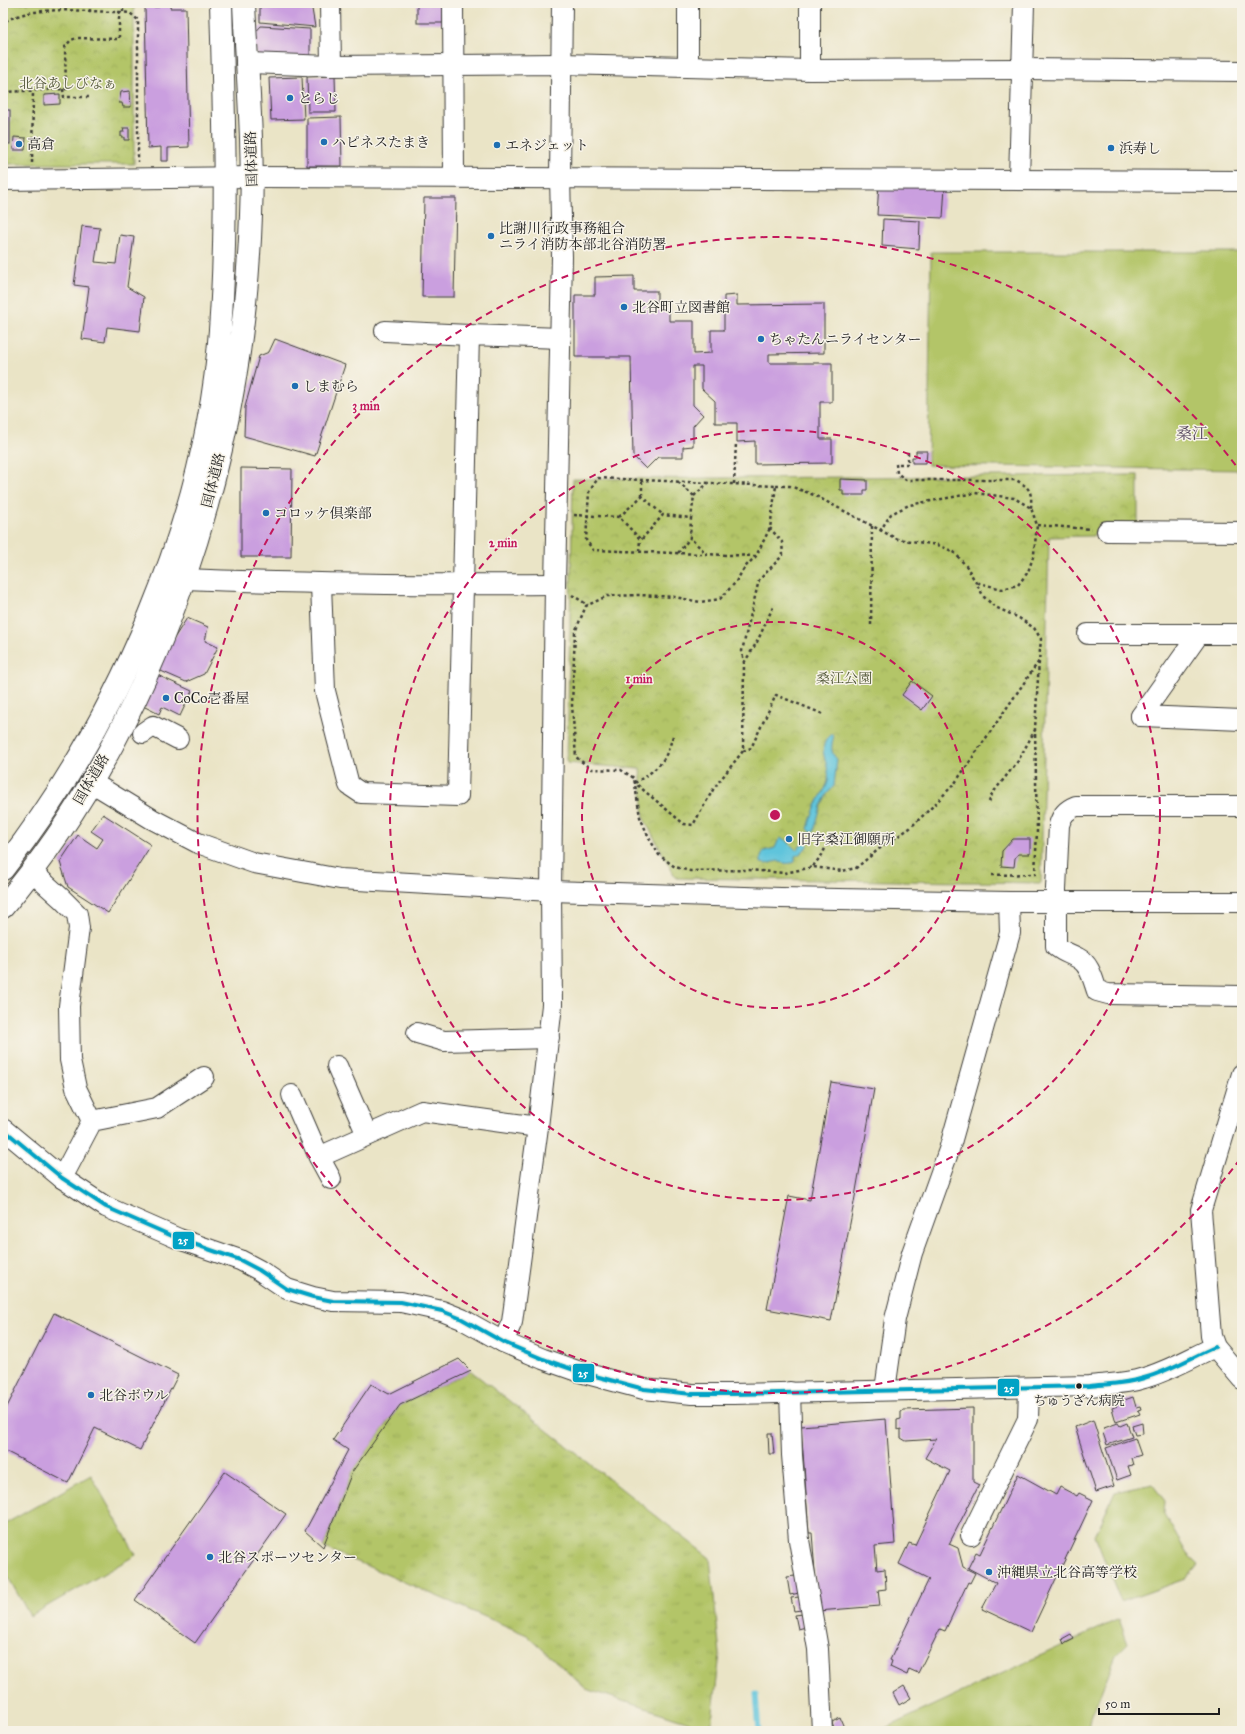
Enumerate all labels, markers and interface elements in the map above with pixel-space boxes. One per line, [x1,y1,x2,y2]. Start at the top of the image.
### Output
park label: 北谷あしびなぁ [19,75,117,92]
place label: とらじ [298,90,340,107]
marker: とらじ [285,93,295,103]
street label: 国体道路 [242,131,261,187]
place label: ハピネスたまき [332,134,430,151]
place label: 高倉 [27,136,55,153]
marker: ハピネスたまき [319,137,329,147]
place label: エネジェット [505,137,589,154]
marker: 高倉 [14,139,24,149]
marker: エネジェット [492,140,502,150]
place label: 浜寿し [1119,140,1161,157]
marker: 浜寿し [1106,143,1116,153]
place label: 比謝川行政事務組合 ニライ消防本部北谷消防署 [499,220,667,253]
marker: 比謝川行政事務組合 ニライ消防本部北谷消防署 [486,231,496,241]
place label: 北谷町立図書館 [632,299,730,316]
marker: 北谷町立図書館 [619,302,629,312]
place label: ちゃたんニライセンター [769,331,922,348]
marker: ちゃたんニライセンター [756,334,766,344]
place label: しまむら [303,378,359,395]
marker: しまむら [290,381,300,391]
text: 3 min [352,399,380,414]
district label: 桑江 [1176,424,1208,443]
street label: 国体道路 [198,451,229,509]
place label: コロッケ倶楽部 [274,505,372,522]
marker: コロッケ倶楽部 [261,508,271,518]
text: 2 min [489,536,518,550]
park label: 桑江公園 [816,670,872,687]
text: 1 min [625,672,653,686]
place label: CoCo壱番屋 [174,690,249,707]
marker: CoCo壱番屋 [161,693,171,703]
street label: 国体道路 [70,751,113,808]
centre of rings [768,808,782,822]
place label: 旧字桑江御願所 [797,831,895,848]
marker: 旧字桑江御願所 [784,834,794,844]
line badge: 25 [172,1231,195,1250]
text: 25 [178,1234,189,1247]
line badge: 25 [572,1363,595,1383]
text: 25 [578,1367,589,1380]
line badge: 25 [997,1378,1020,1397]
marker: ちゅうざん病院 [1074,1381,1084,1391]
text: 25 [1004,1382,1015,1395]
place label: 北谷ボウル [99,1387,169,1404]
marker: 北谷ボウル [86,1390,96,1400]
place label: ちゅうざん病院 [1033,1393,1125,1409]
place label: 北谷スポーツセンター [218,1549,357,1566]
marker: 北谷スポーツセンター [205,1552,215,1562]
place label: 沖縄県立北谷高等学校 [997,1564,1137,1581]
marker: 沖縄県立北谷高等学校 [984,1567,994,1577]
scale bar [1099,1690,1219,1716]
text: 50 m [1105,1697,1130,1711]

